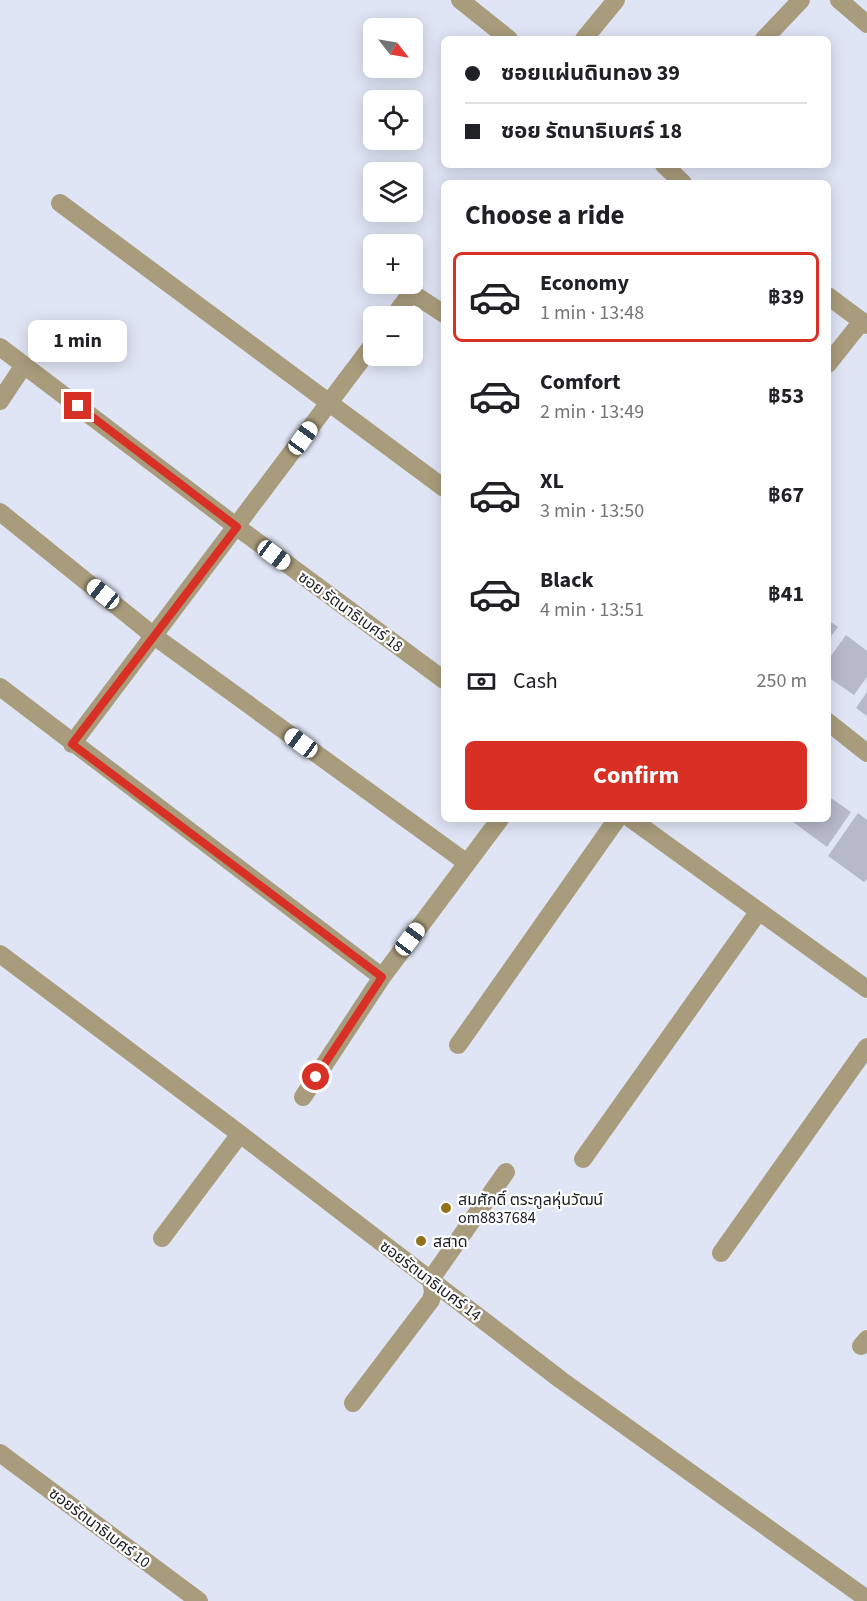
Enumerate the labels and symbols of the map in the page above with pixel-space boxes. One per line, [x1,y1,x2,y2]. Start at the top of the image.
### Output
north arrow [363,18,423,78]
callout: 1 min [28,319,128,361]
route end [64,392,91,419]
car [285,418,321,458]
car [254,537,294,573]
street label: ซอย รัตนาธิเบศร์ 18 [293,566,407,657]
car [83,576,123,612]
car [281,725,321,761]
car [392,919,428,959]
route start [302,1063,329,1090]
place label: สมศักดิ์ ตระกูลหุ่นวัฒน์ om8837684 [458,1189,603,1229]
marker: สมศักดิ์ ตระกูลหุ่นวัฒน์ om8837684 [439,1201,453,1215]
place label: สสาด [433,1231,468,1253]
marker: สสาด [414,1234,428,1248]
street label: ซอยรัตนาธิเบศร์ 14 [375,1235,486,1326]
street label: ซอยรัตนาธิเบศร์ 10 [44,1482,155,1573]

